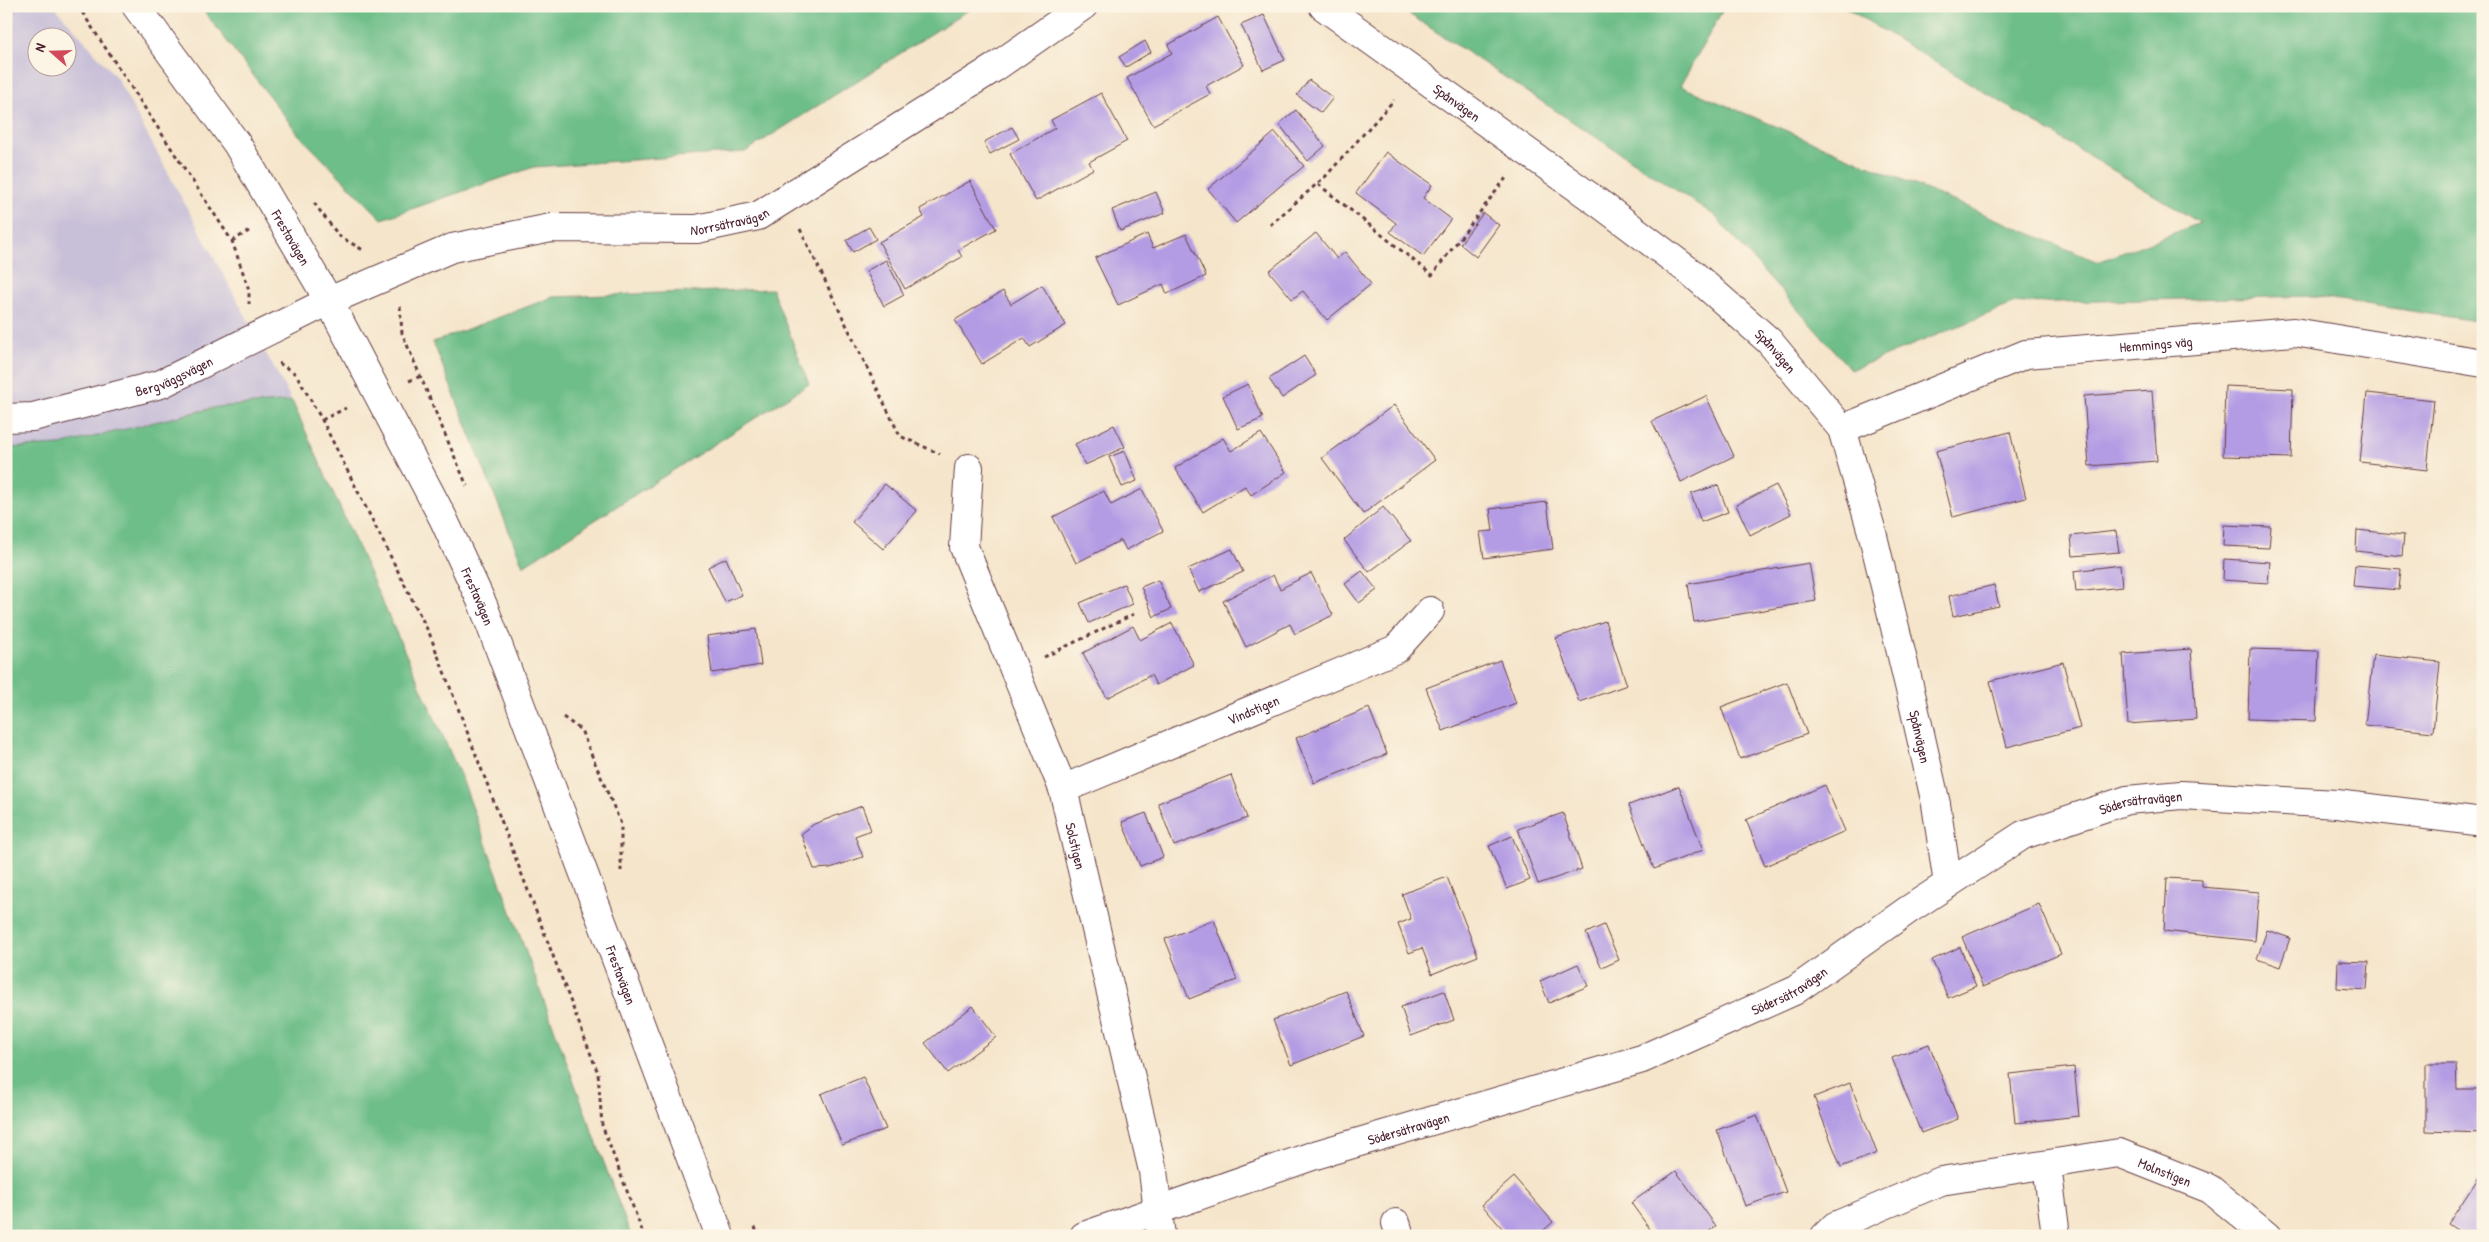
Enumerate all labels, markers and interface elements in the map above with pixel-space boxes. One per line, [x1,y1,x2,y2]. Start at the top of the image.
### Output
north arrow [28,28,78,78]
text: N [29,40,50,54]
street label: Spånvägen [1430,79,1485,125]
street label: Norrsätravägen [691,202,772,239]
street label: Frestavägen [267,205,315,268]
street label: Spånvägen [1751,324,1801,377]
street label: Hemmings väg [2119,331,2193,356]
street label: Bergväggsvägen [133,351,215,400]
street label: Frestavägen [457,563,499,628]
street label: Vindstigen [1224,690,1282,728]
street label: Spånvägen [1906,708,1936,765]
street label: Södersätravägen [2096,785,2183,818]
street label: Solstigen [1062,821,1091,871]
street label: Frestavägen [602,942,642,1007]
street label: Södersätravägen [1748,961,1831,1019]
street label: Södersätravägen [1365,1107,1451,1149]
street label: Molnstigen [2136,1152,2194,1190]

